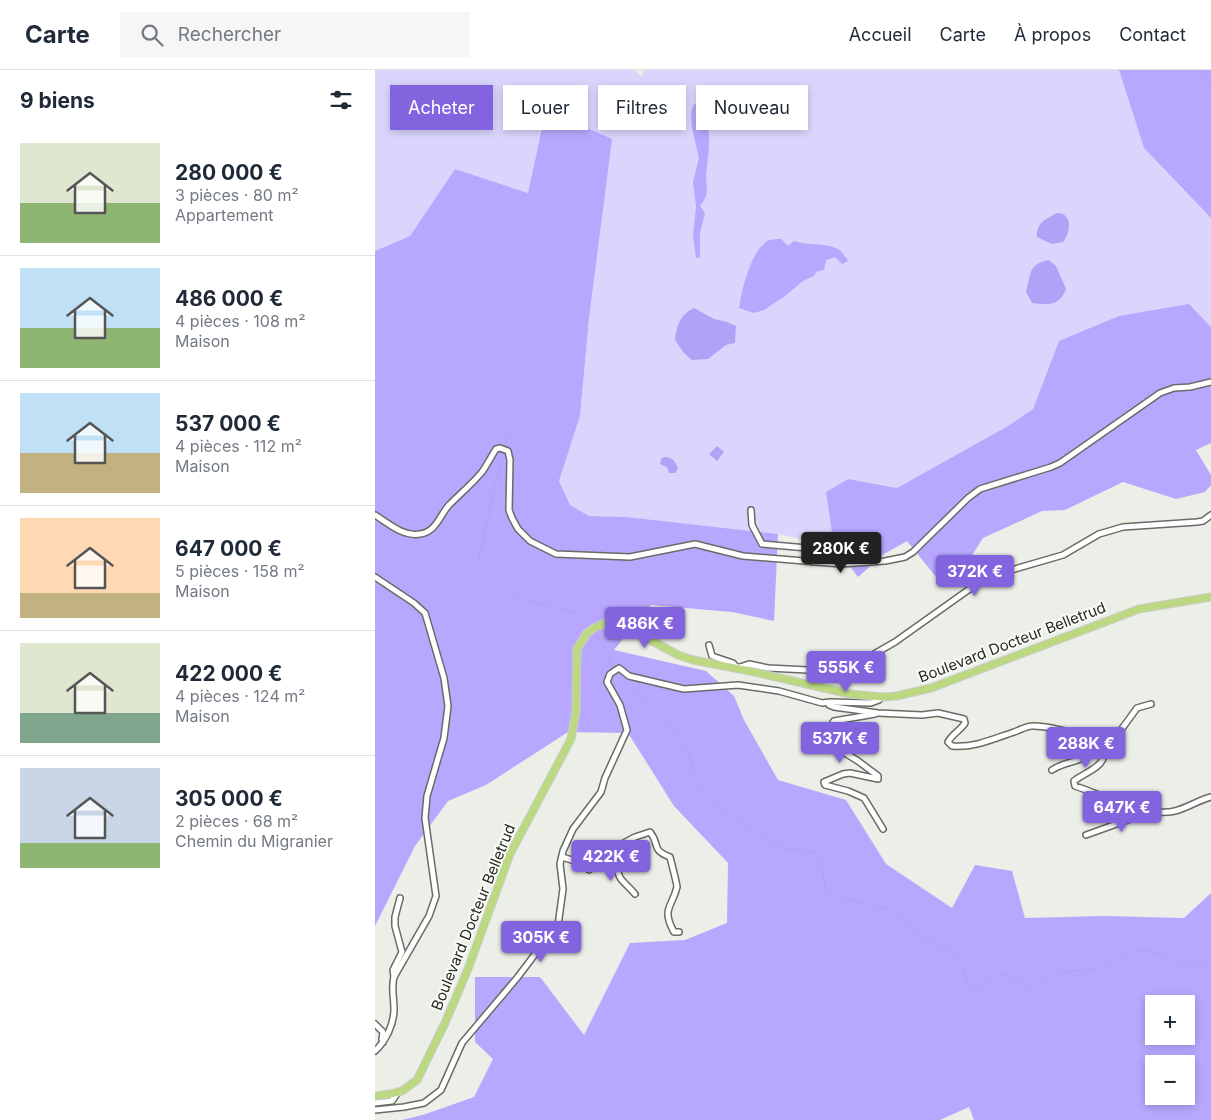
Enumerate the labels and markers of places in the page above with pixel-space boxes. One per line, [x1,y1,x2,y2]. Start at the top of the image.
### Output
pin: 280K € [800,532,882,574]
pin: 372K € [934,554,1016,597]
pin: 486K € [604,606,686,649]
pin: 555K € [805,650,887,693]
pin: 537K € [799,722,881,764]
pin: 288K € [1045,726,1127,769]
pin: 647K € [1081,790,1163,833]
pin: 422K € [570,840,652,882]
pin: 305K € [500,920,582,963]

